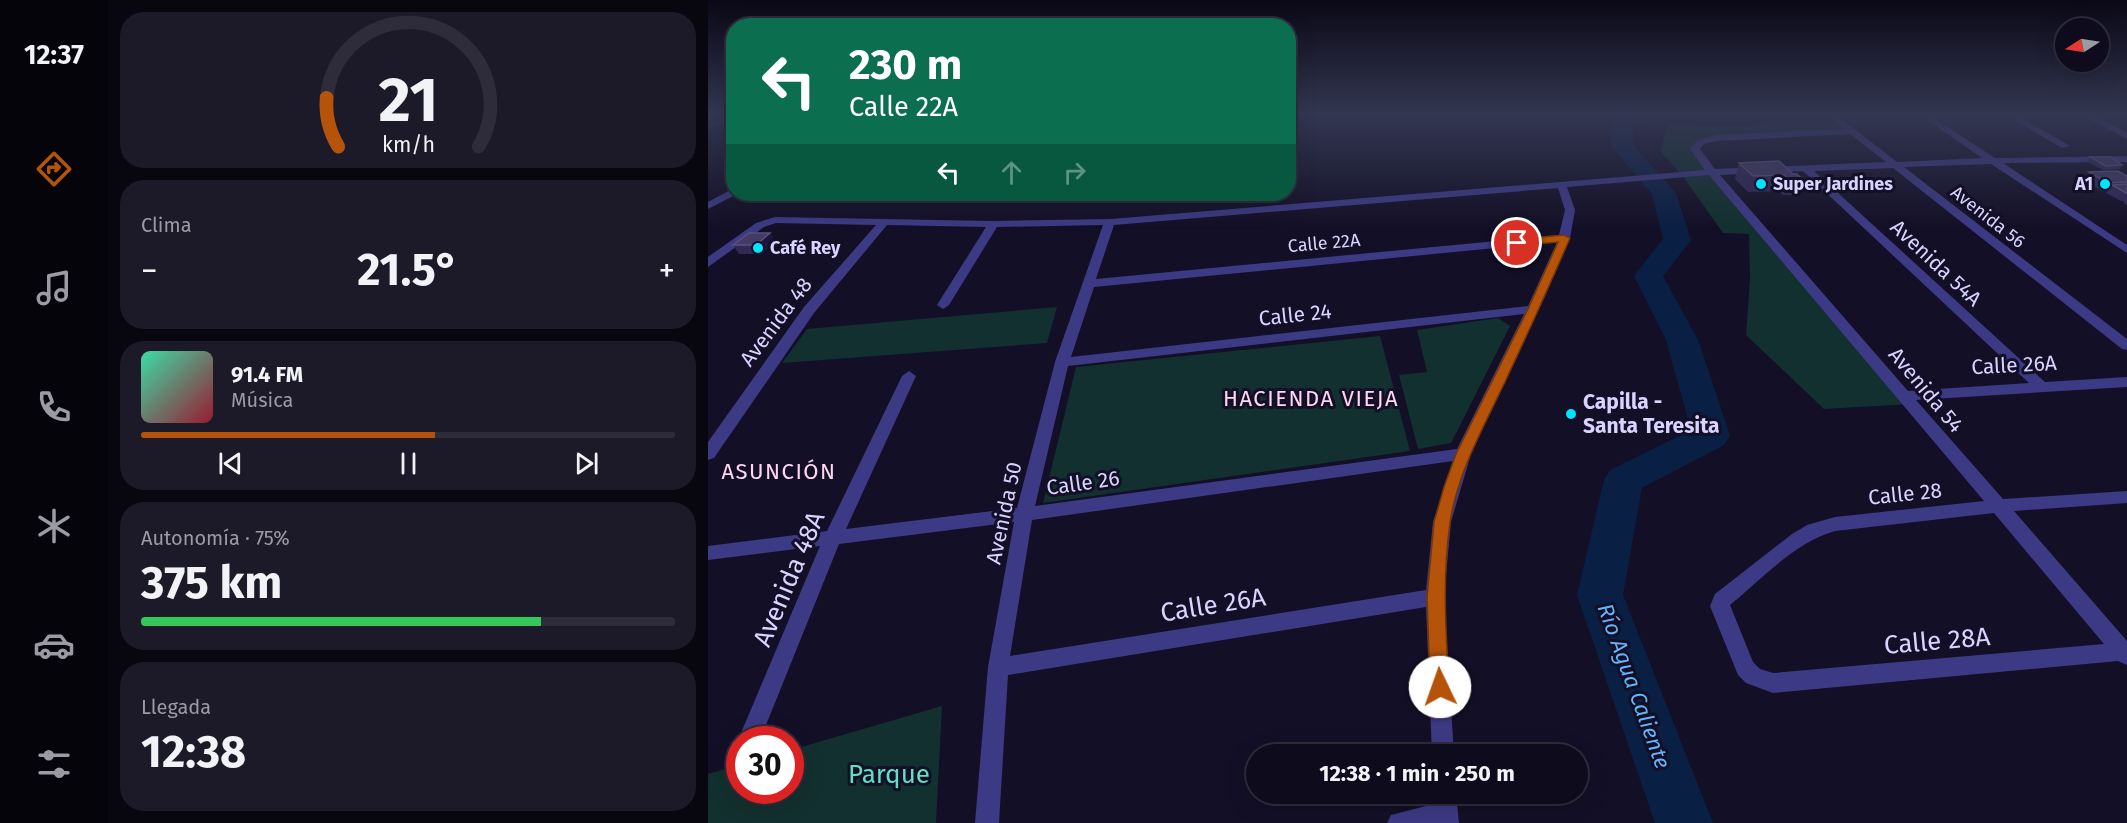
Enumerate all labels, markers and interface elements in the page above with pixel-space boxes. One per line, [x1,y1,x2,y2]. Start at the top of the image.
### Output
north arrow [2055,18,2109,72]
map controls [2055,18,2109,72]
text: 12:37 [24,39,84,71]
text: 230 m [849,40,962,90]
icon: left [750,42,828,120]
text: 21 [378,63,438,138]
text: Calle 22A [849,91,958,123]
text: km/h [381,132,435,158]
icon: directions [33,148,75,190]
icon: left [932,156,965,189]
icon: ahead [995,156,1028,189]
icon: right [1058,156,1091,189]
place label: Super Jardines [1773,173,1893,195]
place label: A1 [2074,173,2093,195]
marker: Super Jardines [1754,177,1768,191]
marker: A1 [2098,177,2112,191]
street label: Avenida 56 [1946,181,2030,253]
text: Clima [141,213,192,237]
street label: Avenida 54A [1885,214,1987,312]
pin [1491,217,1542,268]
icon: arrive [1500,226,1533,259]
street label: Calle 22A [1287,229,1362,257]
place label: Café Rey [770,237,841,259]
marker: Café Rey [751,241,765,255]
text: 21.5° [357,243,459,297]
text: − [141,251,158,291]
text: + [659,251,675,291]
icon: music [33,267,75,309]
street label: Avenida 48 [734,273,818,371]
street label: Calle 24 [1257,298,1333,332]
street label: Avenida 54 [1883,342,1969,438]
street label: Calle 26A [1971,350,2057,380]
text: 91.4 FM [231,361,303,388]
district label: HACIENDA VIEJA [1223,385,1399,412]
icon: phone [33,386,75,428]
text: Música [231,388,293,412]
place label: Capilla - Santa Teresita [1583,389,1720,439]
marker: Capilla - Santa Teresita [1564,407,1578,421]
icon: previous [214,447,247,480]
icon: pause [392,447,425,480]
icon: next [570,447,603,480]
district label: ASUNCIÓN [721,458,837,485]
street label: Avenida 50 [980,460,1028,566]
street label: Calle 26 [1045,465,1121,501]
street label: Calle 28 [1867,477,1943,511]
icon: climate [33,505,75,547]
street label: Avenida 48A [747,507,831,651]
text: Autonomía · 75% [141,526,290,550]
text: 375 km [141,556,282,610]
street label: Calle 26A [1158,581,1268,629]
water label: Río Agua Caliente [1592,600,1676,772]
street label: Calle 28A [1883,621,1991,661]
icon: car [33,624,75,666]
position arrow [1408,655,1472,719]
text: Llegada [141,695,211,719]
text: 12:38 [141,725,246,779]
speed limit sign: 30 [726,726,804,804]
icon: filters [33,743,75,785]
park label: Parque [848,759,930,790]
text: 12:38 · 1 min · 250 m [1319,760,1515,787]

